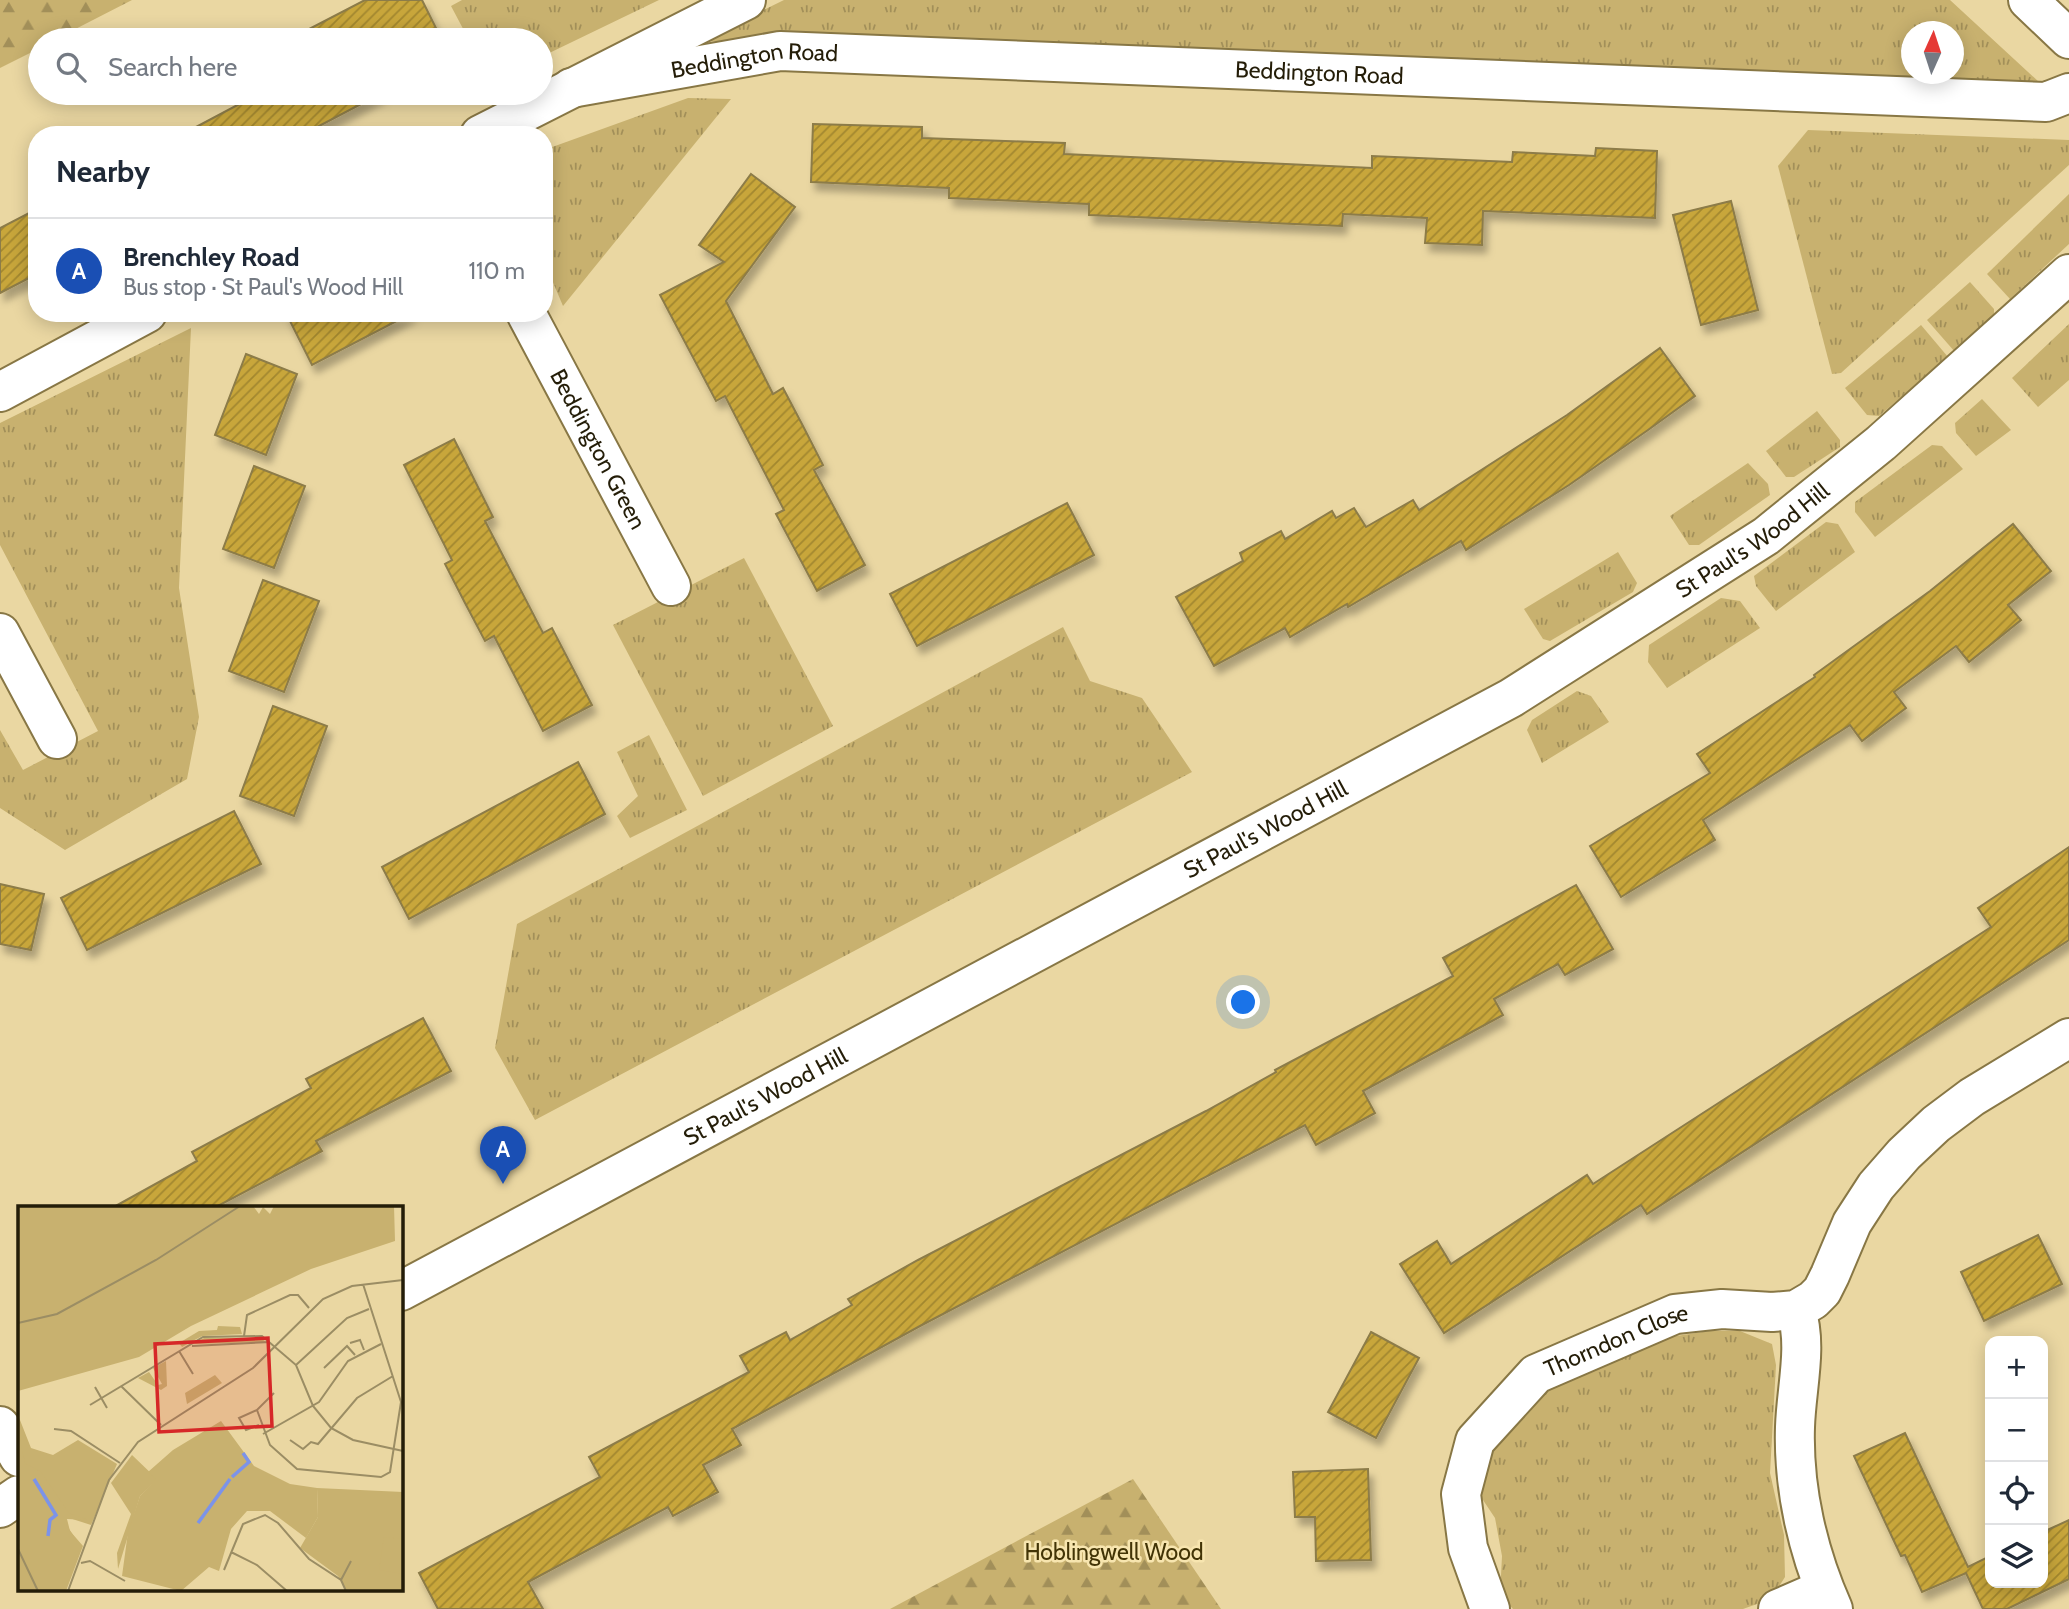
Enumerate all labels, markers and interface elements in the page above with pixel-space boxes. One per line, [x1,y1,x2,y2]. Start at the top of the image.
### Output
north arrow [1901,21,1964,84]
search box [28,28,553,105]
street label: Beddington Road [669,37,839,84]
icon: search [52,48,90,86]
text: Search here [108,51,237,83]
street label: Beddington Road [1235,55,1404,90]
text: Nearby [56,153,150,190]
text: Brenchley Road [123,241,300,273]
text: A [72,257,86,285]
text: 110 m [469,257,525,285]
text: Bus stop · St Paul's Wood Hill [123,273,403,301]
street label: Beddington Green [544,364,652,534]
street label: St Paul's Wood Hill [1670,476,1835,604]
street label: St Paul's Wood Hill [1179,774,1353,884]
your location [1226,985,1260,1019]
street label: St Paul's Wood Hill [679,1041,852,1152]
pin: A [480,1126,526,1184]
inset map [18,1206,402,1592]
street label: Thorndon Close [1540,1299,1690,1383]
map controls [1985,1336,2048,1588]
button: + [1985,1336,2048,1399]
button: − [1985,1399,2048,1462]
button: locate [1985,1462,2048,1525]
button: layers [1985,1525,2048,1588]
park label: Hoblingwell Wood [1024,1538,1204,1566]

